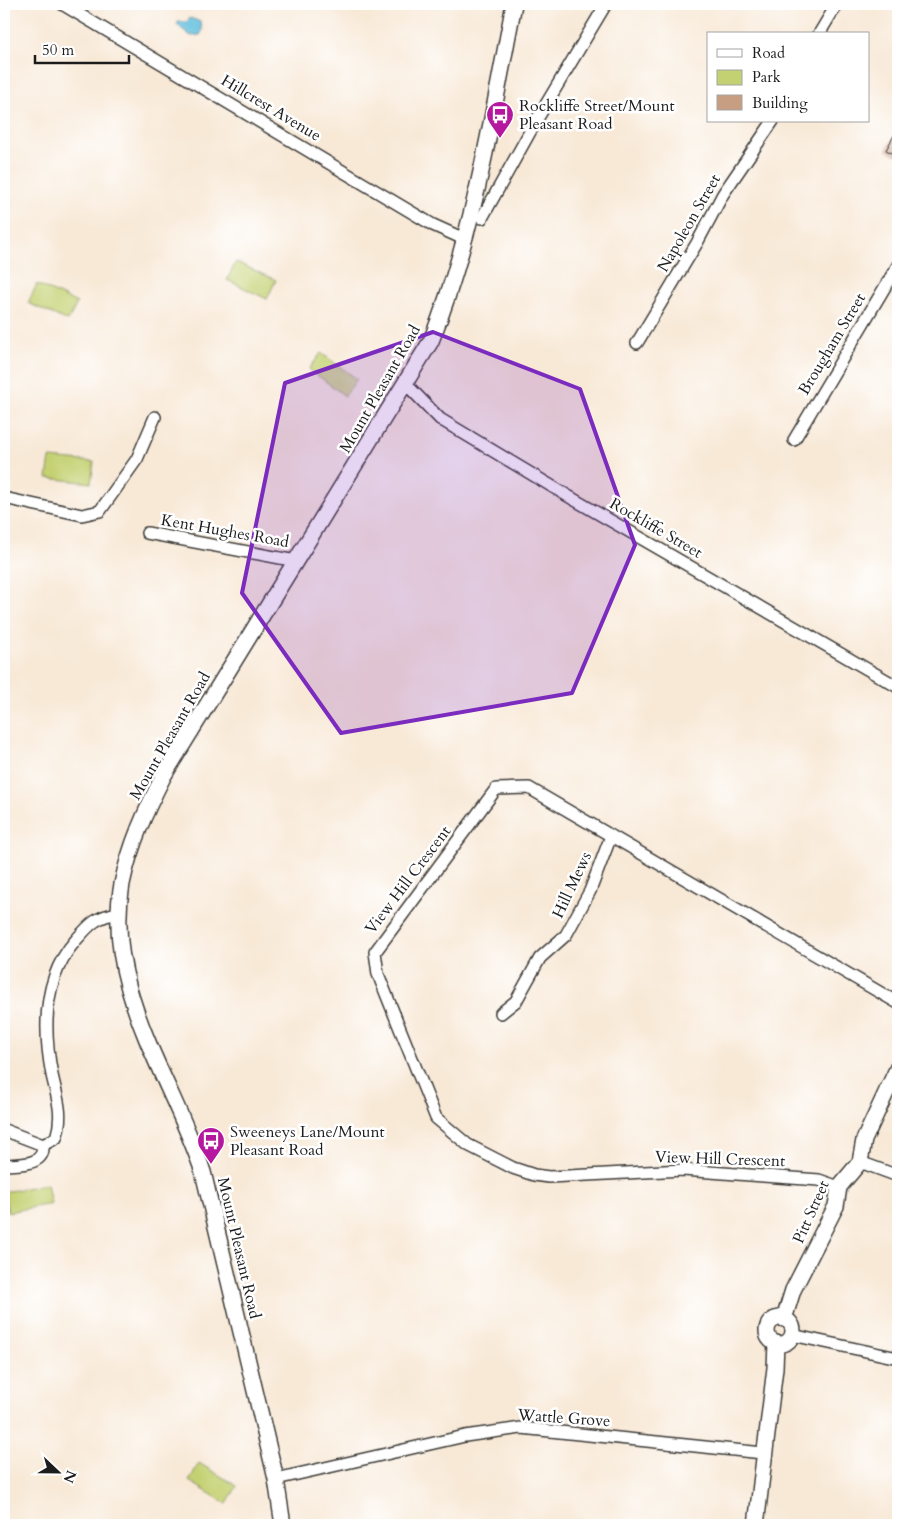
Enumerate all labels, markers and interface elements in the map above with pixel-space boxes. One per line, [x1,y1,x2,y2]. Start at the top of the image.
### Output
scale bar [35,32,129,64]
legend [707,32,870,122]
text: 50 m [42,40,74,60]
text: Road [752,43,785,63]
text: Park [752,67,781,87]
street label: Hillcrest Avenue [217,69,325,147]
text: Building [752,93,808,113]
place label: Rockliffe Street/Mount Pleasant Road [519,95,675,135]
bus stop icon: Rockliffe Street/Mount Pleasant Road [485,100,515,139]
street label: Napoleon Street [652,170,726,276]
street label: Brougham Street [793,289,871,399]
street label: Mount Pleasant Road [334,320,426,457]
street label: Rockliffe Street [606,493,706,563]
street label: Kent Hughes Road [159,509,291,553]
street label: Mount Pleasant Road [124,667,216,804]
street label: View Hill Crescent [360,821,456,939]
street label: Hill Mews [547,848,597,922]
place label: Sweeneys Lane/Mount Pleasant Road [230,1121,385,1161]
bus stop icon: Sweeneys Lane/Mount Pleasant Road [196,1126,226,1165]
street label: View Hill Crescent [654,1146,786,1172]
street label: Mount Pleasant Road [212,1175,266,1321]
street label: Pitt Street [787,1177,835,1247]
street label: Wattle Grove [516,1404,611,1432]
north arrow [32,1446,82,1496]
text: N [59,1467,81,1486]

